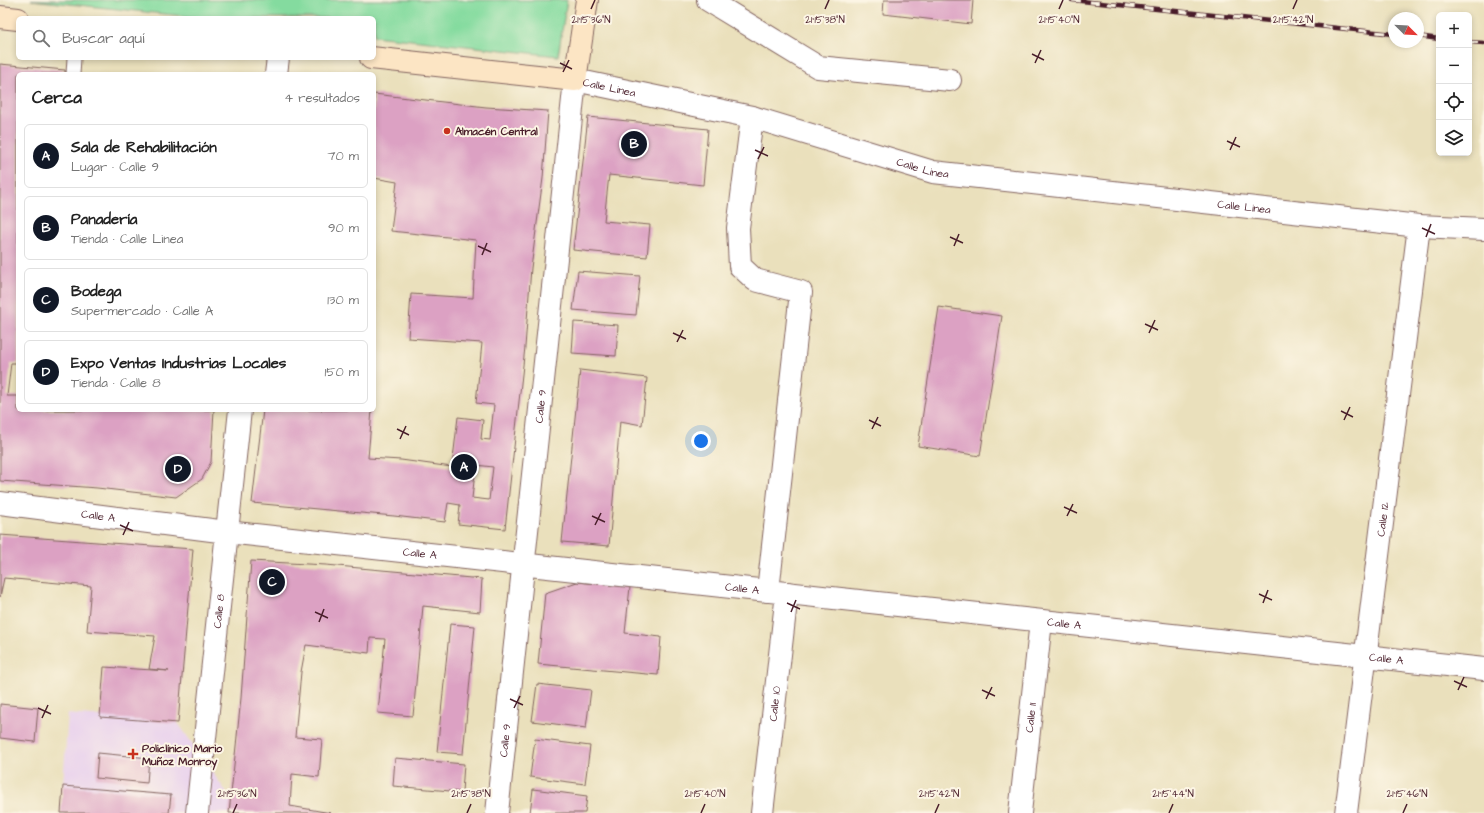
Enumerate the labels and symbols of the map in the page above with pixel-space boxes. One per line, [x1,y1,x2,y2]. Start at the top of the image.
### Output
north arrow [1388,12,1424,48]
text: 21°15'36"N [571,13,611,27]
text: 21°15'38"N [805,13,845,27]
text: 21°15'40"N [1039,13,1079,27]
text: 21°15'42"N [1273,13,1313,27]
street label: Calle Linea [581,74,637,100]
place label: Almacén Central [455,124,538,139]
marker: Almacén Central [442,126,452,136]
pin: B [621,129,647,159]
street label: Calle Linea [895,154,950,181]
street label: Calle Linea [1217,196,1272,217]
street label: Calle 9 [531,389,550,424]
your location [691,431,711,451]
pin: A [451,452,477,482]
pin: D [165,454,191,484]
street label: Calle 12 [1373,500,1392,538]
street label: Calle A [80,506,116,525]
street label: Calle A [402,544,438,562]
pin: C [259,567,285,597]
street label: Calle A [724,579,760,597]
street label: Calle 8 [209,593,228,629]
street label: Calle A [1046,614,1082,633]
street label: Calle A [1368,649,1404,668]
street label: Calle 10 [765,685,784,722]
street label: Calle 11 [1021,701,1040,733]
street label: Calle 9 [495,723,514,758]
place label: Policlínico Mario Muñoz Monroy [142,741,223,771]
marker: Policlínico Mario Muñoz Monroy [127,748,139,760]
text: 21°15'36"N [217,787,257,801]
text: 21°15'38"N [451,787,491,801]
text: 21°15'40"N [685,787,725,801]
text: 21°15'42"N [919,787,959,801]
text: 21°15'44"N [1152,787,1194,801]
text: 21°15'46"N [1387,787,1427,801]

